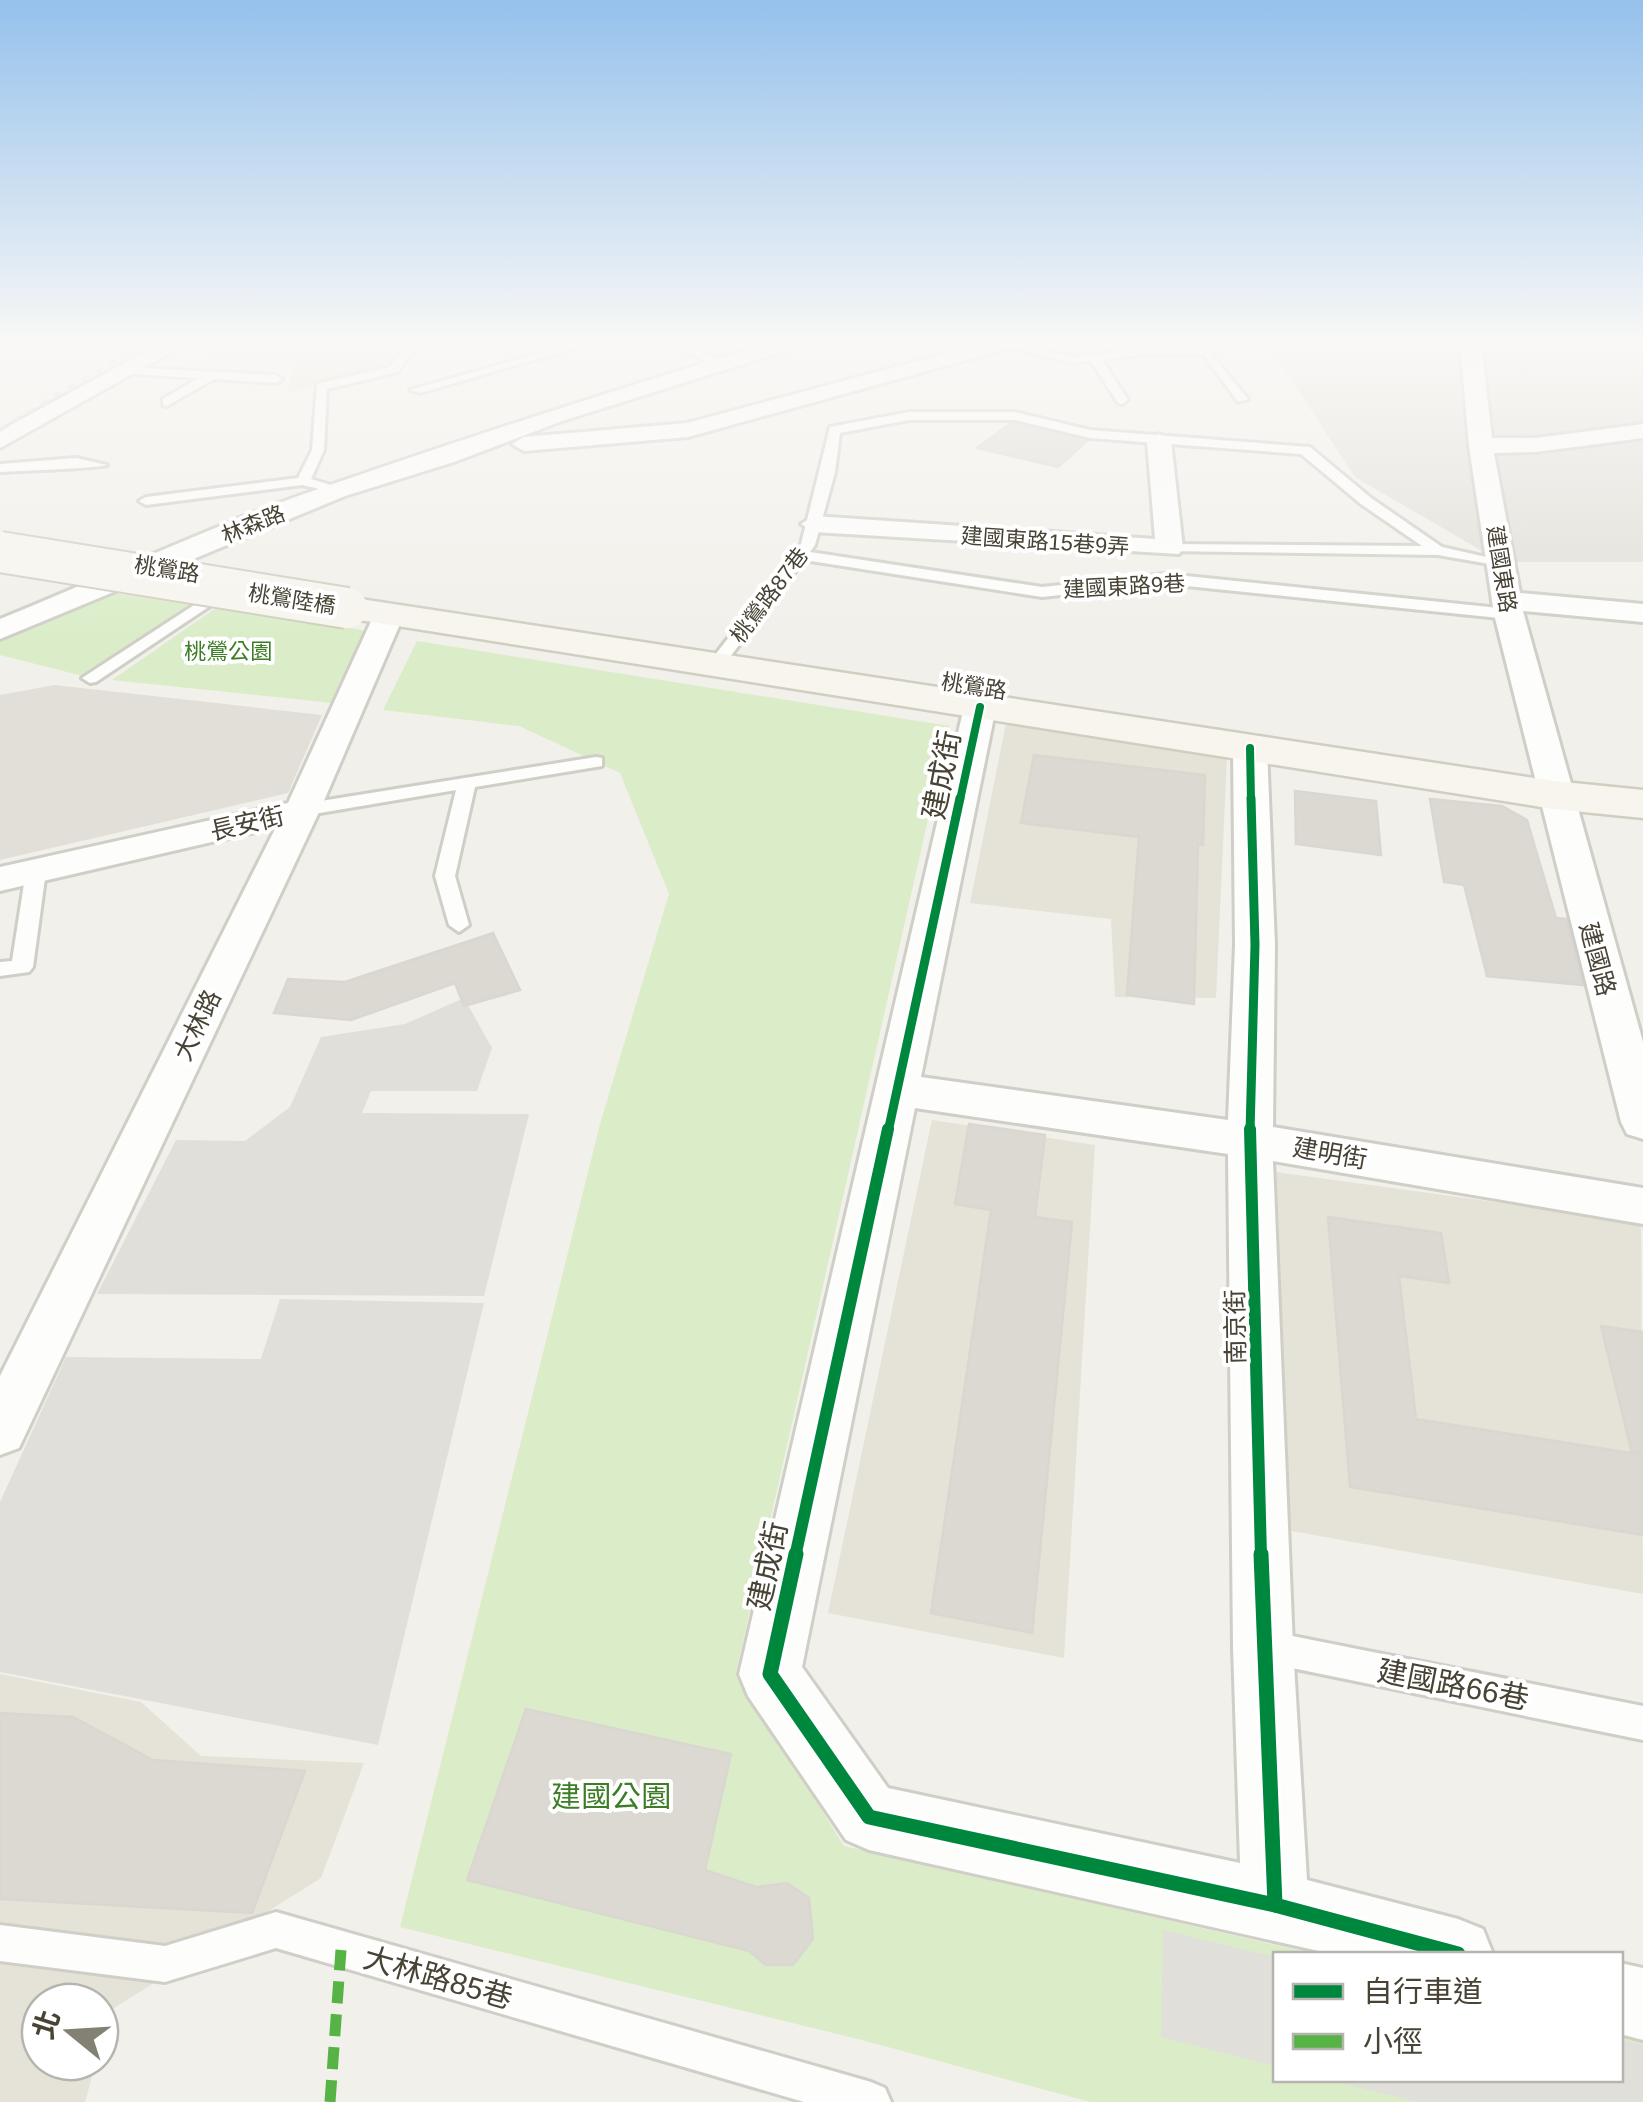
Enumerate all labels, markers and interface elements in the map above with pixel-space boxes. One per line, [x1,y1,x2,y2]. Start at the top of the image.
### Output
street label: 林森路 [218,501,288,548]
street label: 建國東路15巷9弄 [960,523,1130,560]
street label: 建國東路 [1482,524,1521,614]
street label: 桃鶯路87巷 [726,543,813,648]
street label: 桃鶯路 [132,552,201,587]
street label: 建國東路9巷 [1062,571,1186,602]
street label: 桃鶯陸橋 [247,580,337,619]
park label: 桃鶯公園 [184,639,272,664]
street label: 桃鶯路 [939,669,1008,704]
street label: 建成街 [917,728,966,822]
street label: 長安街 [207,801,287,845]
street label: 建國路 [1575,919,1621,999]
street label: 大林路 [168,985,226,1065]
street label: 建明街 [1291,1133,1369,1173]
street label: 南京街 [1220,1289,1250,1365]
street label: 建成街 [742,1518,793,1613]
street label: 建國路66巷 [1375,1654,1532,1715]
park label: 建國公園 [551,1780,671,1813]
street label: 大林路85巷 [360,1941,516,2015]
legend [1273,1952,1623,2082]
text: 自行車道 [1363,1975,1483,2008]
north arrow [20,1982,120,2082]
text: 北 [28,2006,66,2043]
text: 小徑 [1363,2025,1423,2058]

